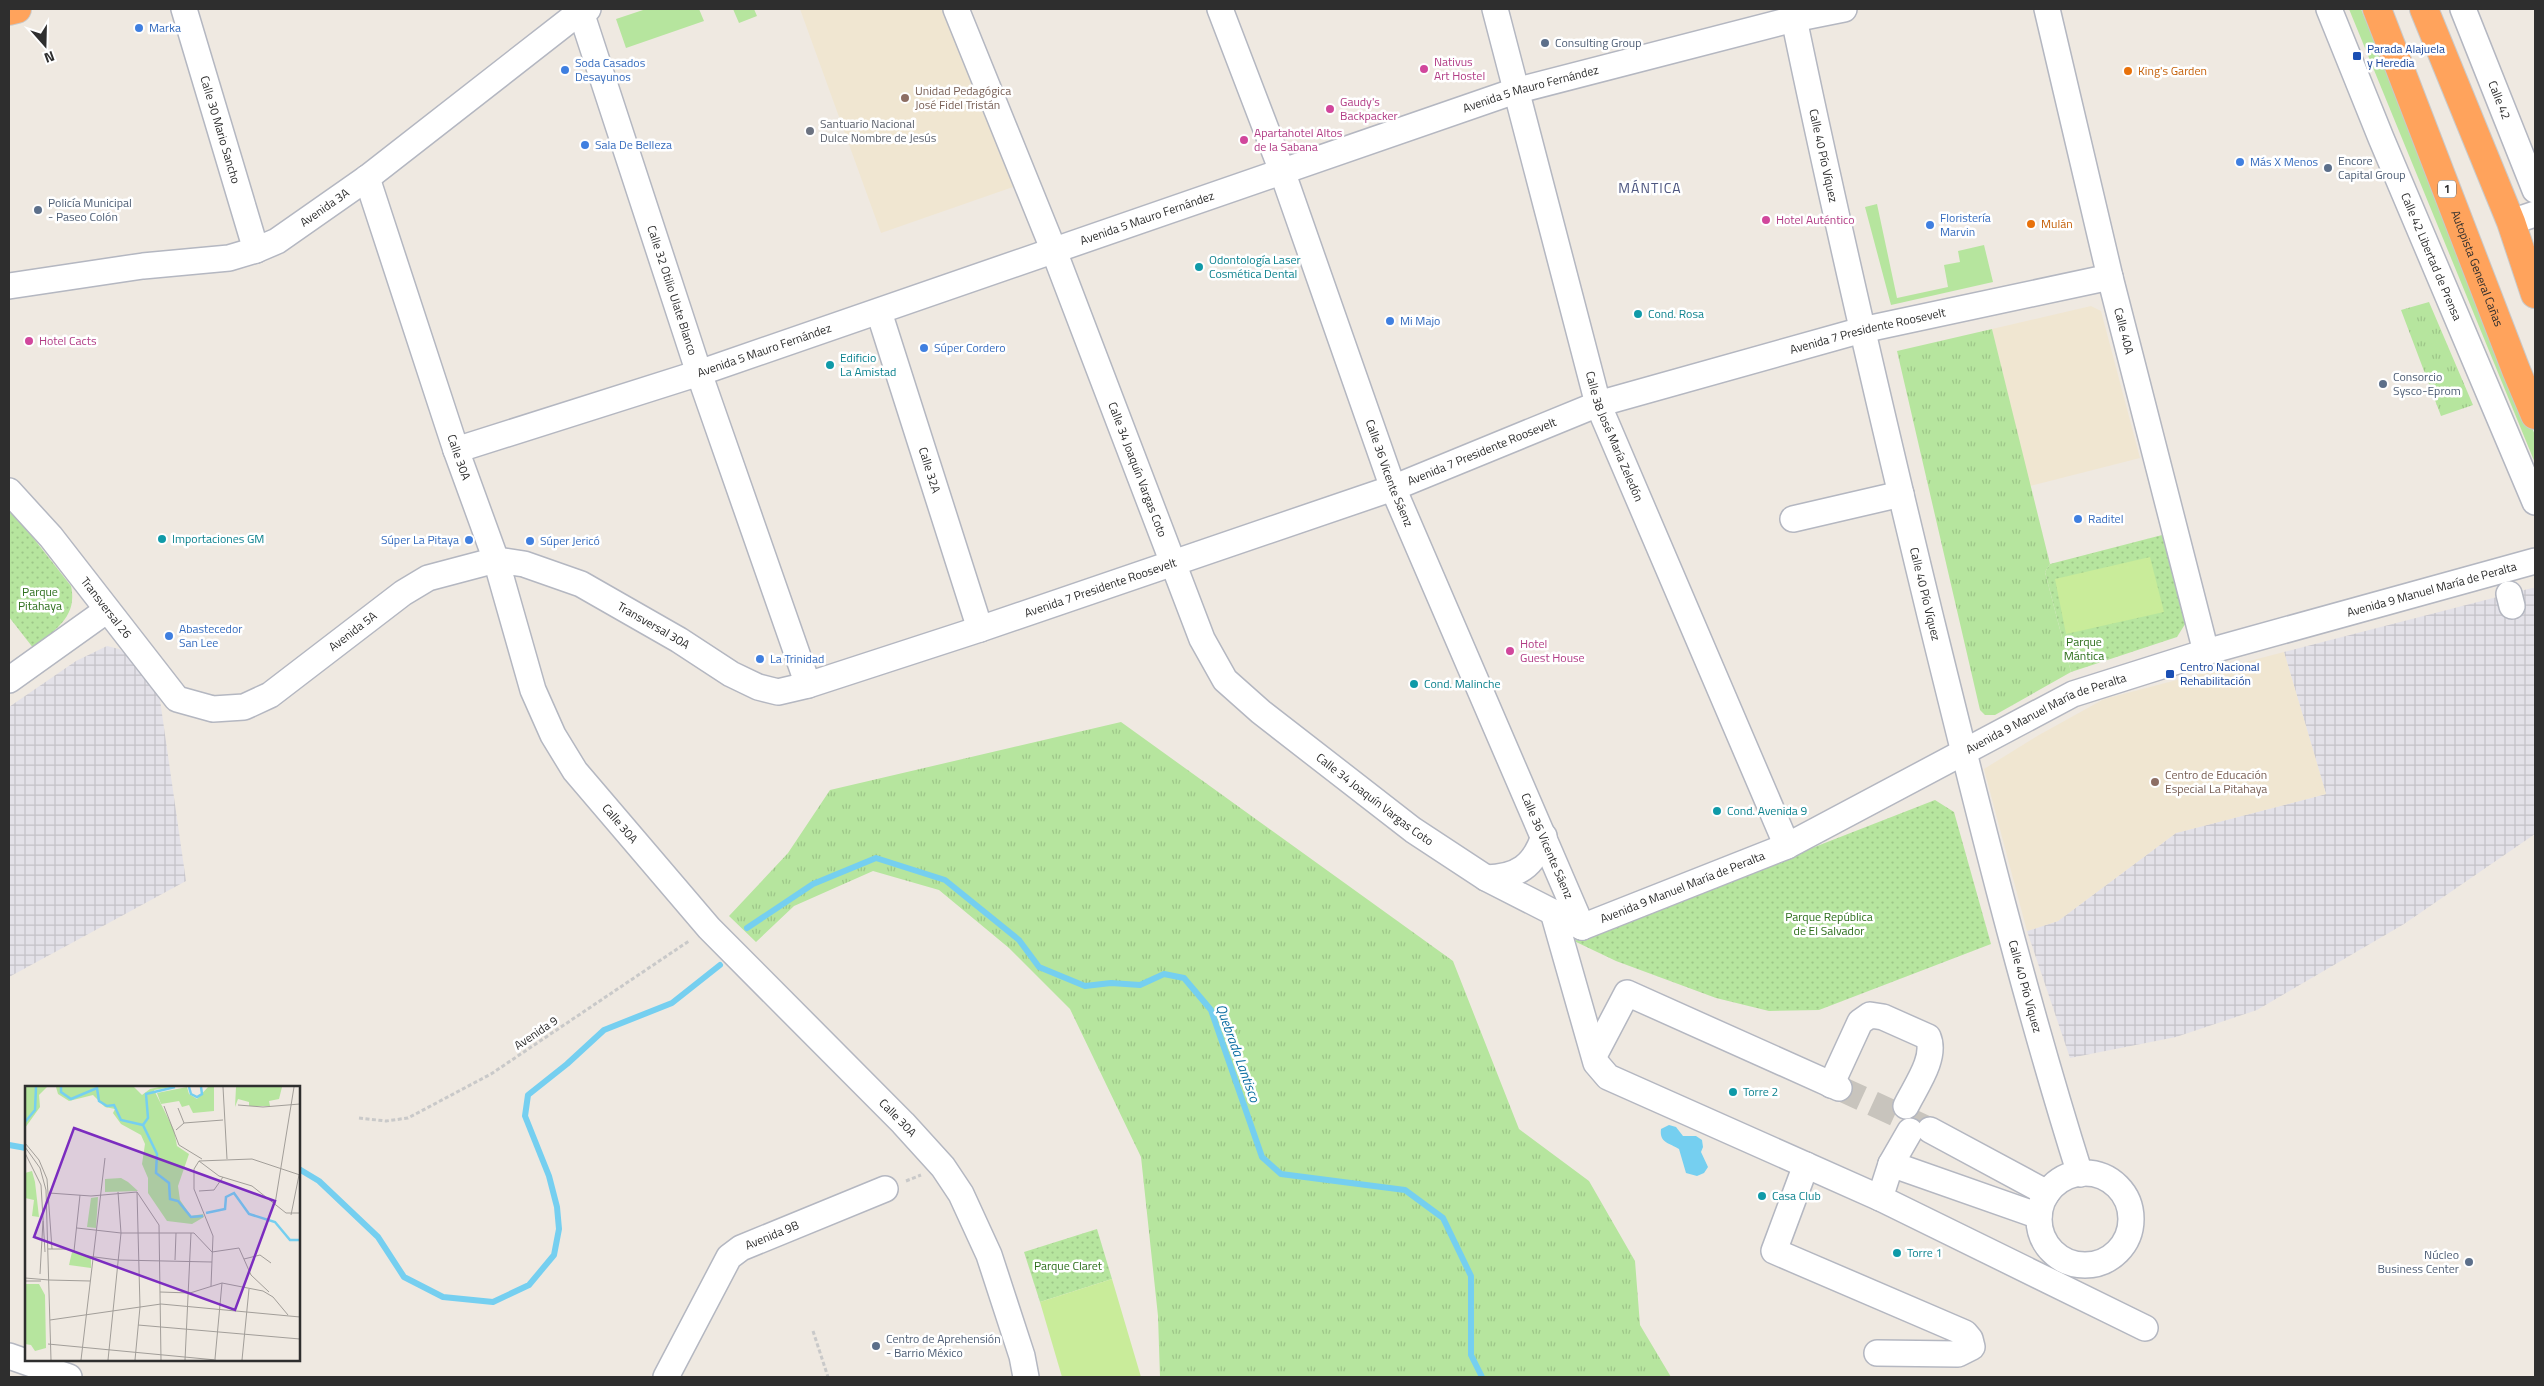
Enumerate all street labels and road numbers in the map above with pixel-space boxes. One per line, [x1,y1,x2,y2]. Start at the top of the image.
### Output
street label: Avenida 5 Mauro Fernández [1460,60,1601,117]
street label: Calle 30 Mario Sancho [195,73,246,186]
street label: Calle 42 [2483,78,2516,122]
street label: Calle 40 Pío Víquez [1804,107,1843,204]
road number: 1 [2438,180,2456,198]
street label: Avenida 3A [296,183,353,231]
street label: Avenida 5 Mauro Fernández [1077,186,1217,250]
street label: Calle 42 Libertad de Prensa [2396,190,2467,324]
street label: Autopista General Cañas [2446,207,2509,330]
street label: Calle 32 Otilio Ulate Blanco [642,223,703,358]
street label: Avenida 7 Presidente Roosevelt [1787,302,1948,359]
street label: Calle 40A [2109,305,2139,356]
street label: Avenida 5 Mauro Fernández [694,318,834,382]
street label: Calle 38 José María Zeledón [1581,369,1649,504]
street label: Calle 34 Joaquín Vargas Coto [1103,399,1172,540]
street label: Avenida 7 Presidente Roosevelt [1404,412,1560,490]
street label: Calle 36 Vicente Sáenz [1361,417,1419,530]
street label: Calle 30A [442,432,476,483]
street label: Calle 32A [914,445,946,495]
street label: Calle 40 Pío Víquez [1905,545,1946,643]
street label: Avenida 7 Presidente Roosevelt [1022,552,1180,622]
street label: Avenida 9 Manuel María de Peralta [2344,557,2519,622]
street label: Transversal 26 [76,573,137,643]
street label: Transversal 30A [614,597,694,654]
street label: Avenida 5A [324,606,381,656]
street label: Avenida 9 Manuel María de Peralta [1962,668,2129,758]
street label: Calle 34 Joaquín Vargas Coto [1312,748,1438,850]
street label: Calle 36 Vicente Sáenz [1516,790,1579,902]
street label: Calle 30A [598,799,643,847]
street label: Avenida 9 Manuel María de Peralta [1597,846,1767,928]
street label: Calle 40 Pío Víquez [2004,938,2047,1035]
street label: Avenida 9 [510,1011,562,1054]
street label: Calle 30A [875,1094,921,1141]
street label: Avenida 9B [742,1215,802,1254]

